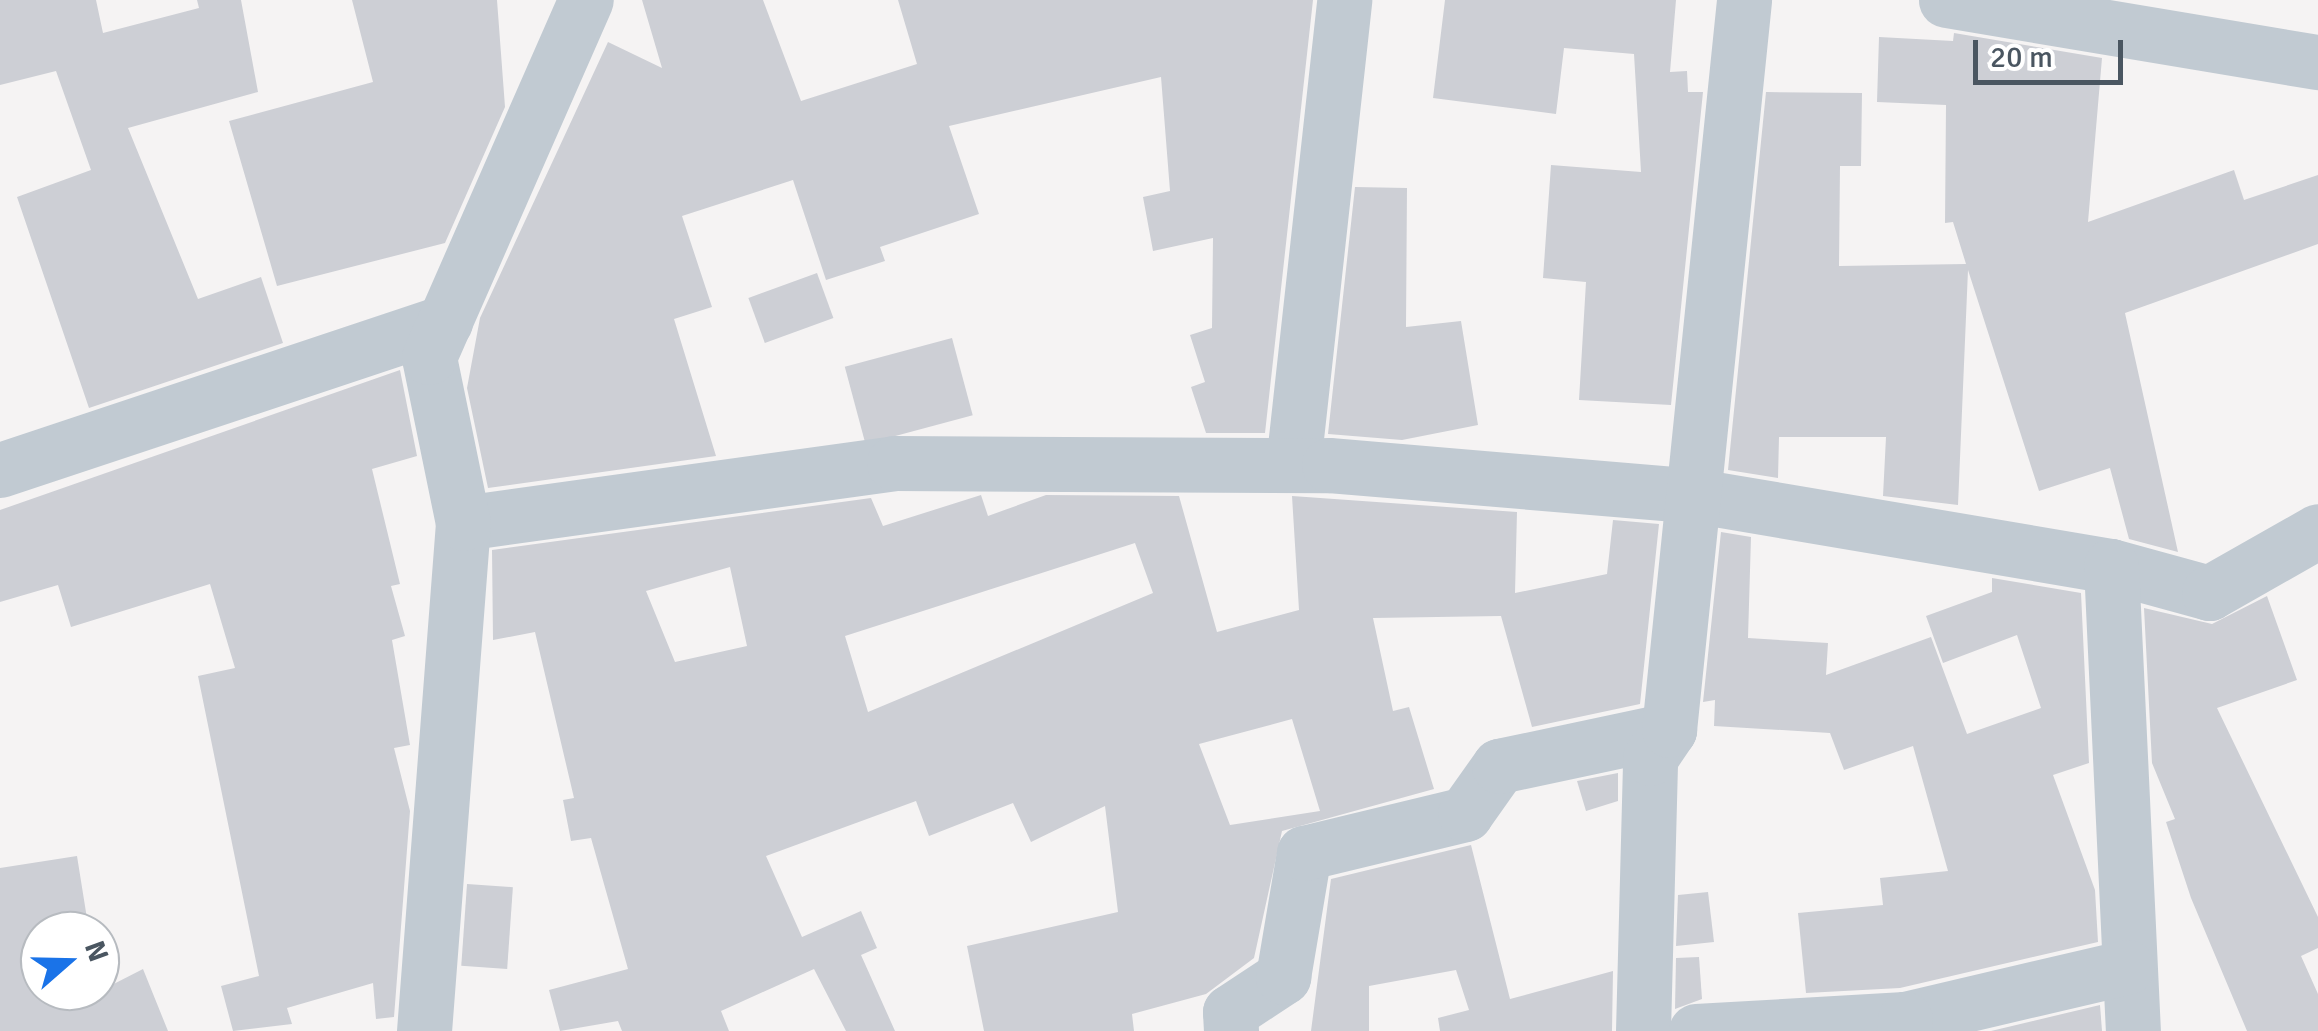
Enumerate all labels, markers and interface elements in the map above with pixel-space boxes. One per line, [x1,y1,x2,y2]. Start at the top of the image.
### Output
scale bar [1978,20,2128,82]
text: 20 m [1990,39,2053,76]
north arrow [20,911,120,1011]
text: N [77,936,116,966]

